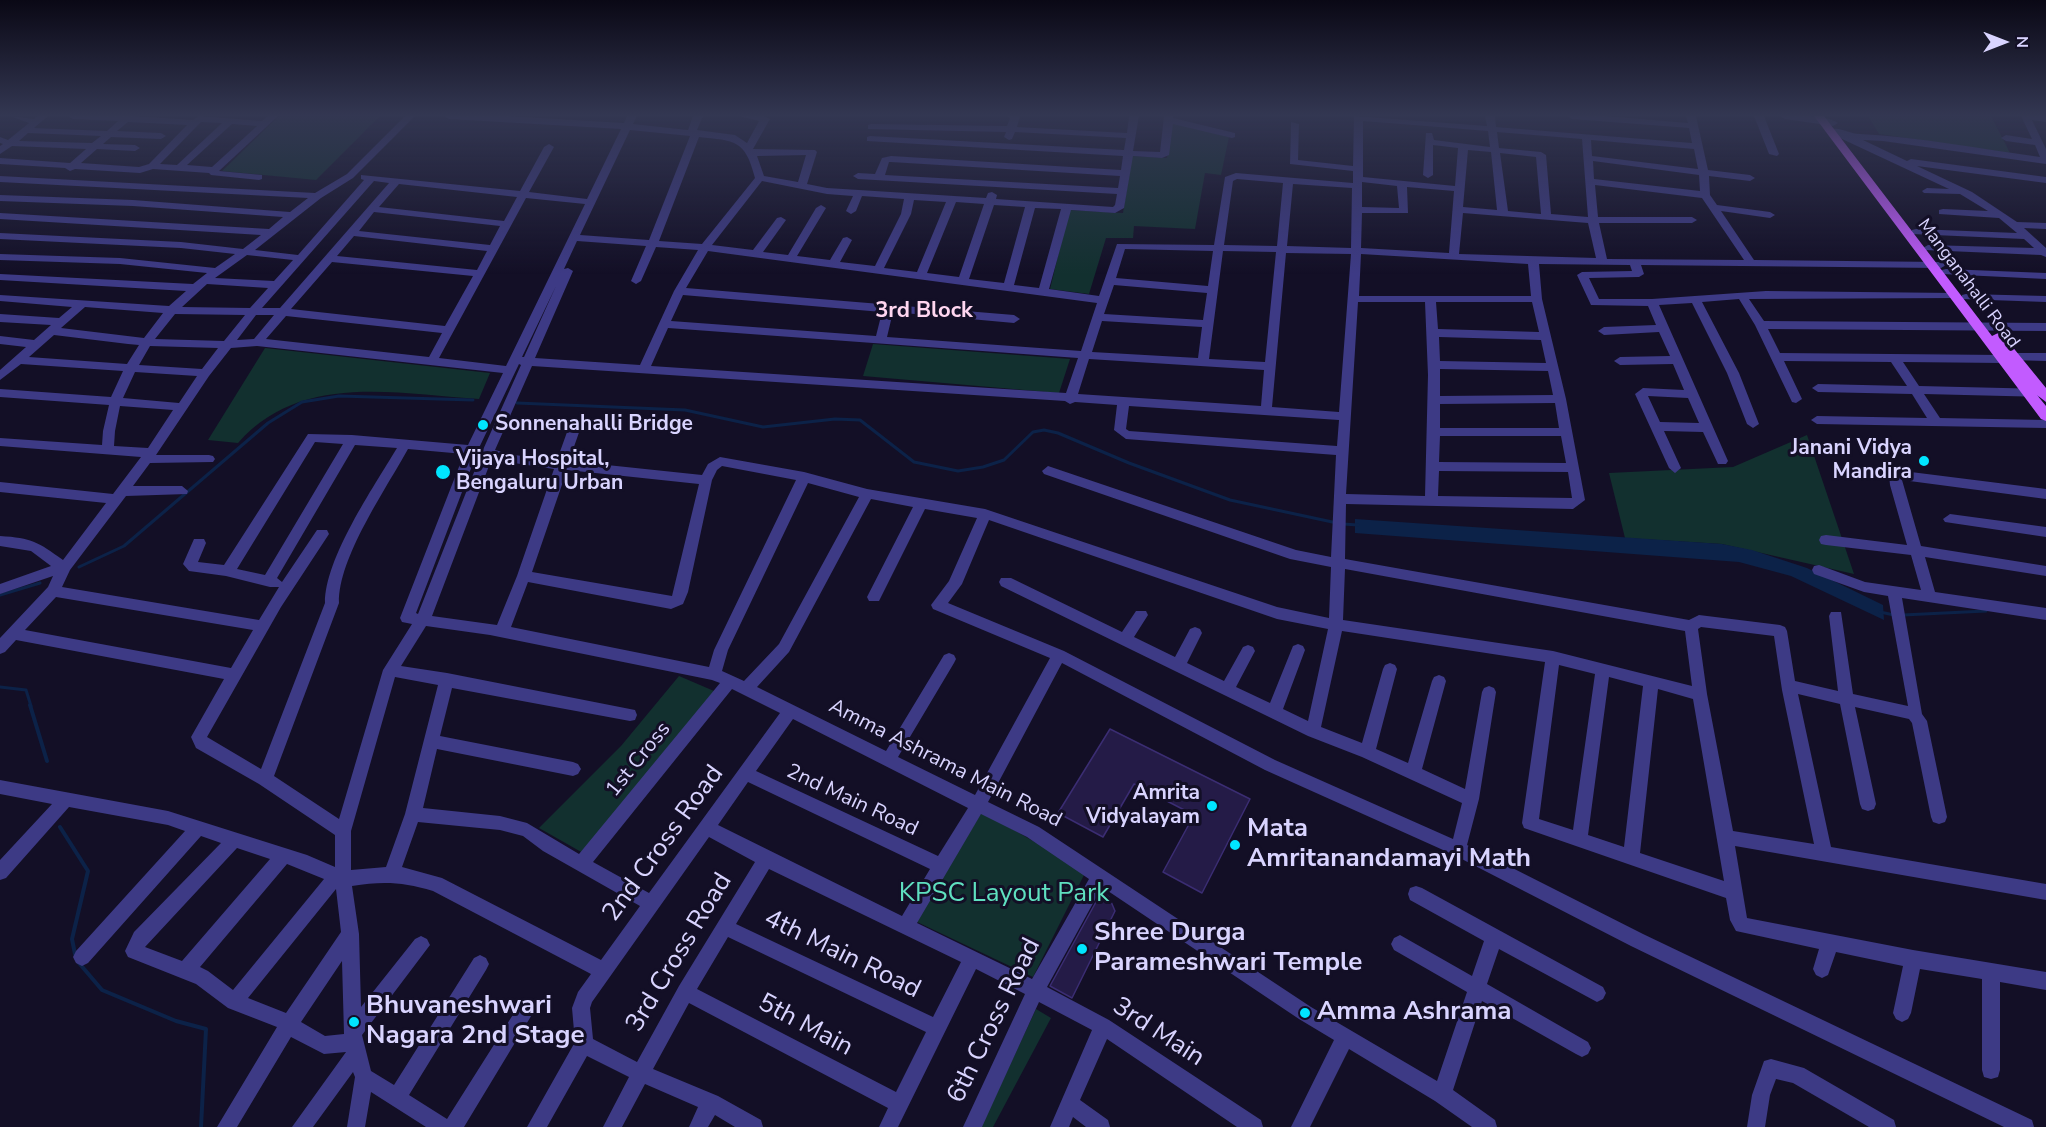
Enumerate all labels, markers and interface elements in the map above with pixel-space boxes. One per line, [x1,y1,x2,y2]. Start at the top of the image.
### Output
north arrow [1974,12,2034,72]
text: N [2011,36,2033,48]
street label: Manganahalli Road [1912,215,2024,353]
district label: 3rd Block [875,299,973,325]
place label: Sonnenahalli Bridge [495,412,693,438]
marker: Sonnenahalli Bridge [476,418,490,432]
place label: Janani Vidya Mandira [1791,436,1912,486]
place label: Vijaya Hospital, Bengaluru Urban [456,447,623,497]
marker: Janani Vidya Mandira [1917,454,1931,468]
marker: Vijaya Hospital, Bengaluru Urban [434,463,452,481]
street label: Amma Ashrama Main Road [824,694,1066,834]
street label: 1st Cross [601,718,677,802]
street label: 2nd Cross Road [597,760,731,928]
street label: 2nd Main Road [782,760,922,842]
place label: Amrita Vidyalayam [1086,781,1200,831]
marker: Amrita Vidyalayam [1205,799,1219,813]
place label: Mata Amritanandamayi Math [1247,814,1531,876]
marker: Mata Amritanandamayi Math [1228,838,1242,852]
street label: 3rd Cross Road [620,868,740,1038]
park label: KPSC Layout Park [899,879,1109,911]
street label: 4th Main Road [759,904,925,1006]
place label: Shree Durga Parameshwari Temple [1094,918,1362,980]
street label: 6th Cross Road [942,934,1048,1108]
marker: Shree Durga Parameshwari Temple [1075,942,1089,956]
street label: 5th Main [752,988,858,1064]
place label: Bhuvaneshwari Nagara 2nd Stage [366,991,585,1052]
street label: 3rd Main [1106,992,1210,1074]
place label: Amma Ashrama [1317,997,1512,1029]
marker: Amma Ashrama [1298,1006,1312,1020]
marker: Bhuvaneshwari Nagara 2nd Stage [347,1015,361,1029]

